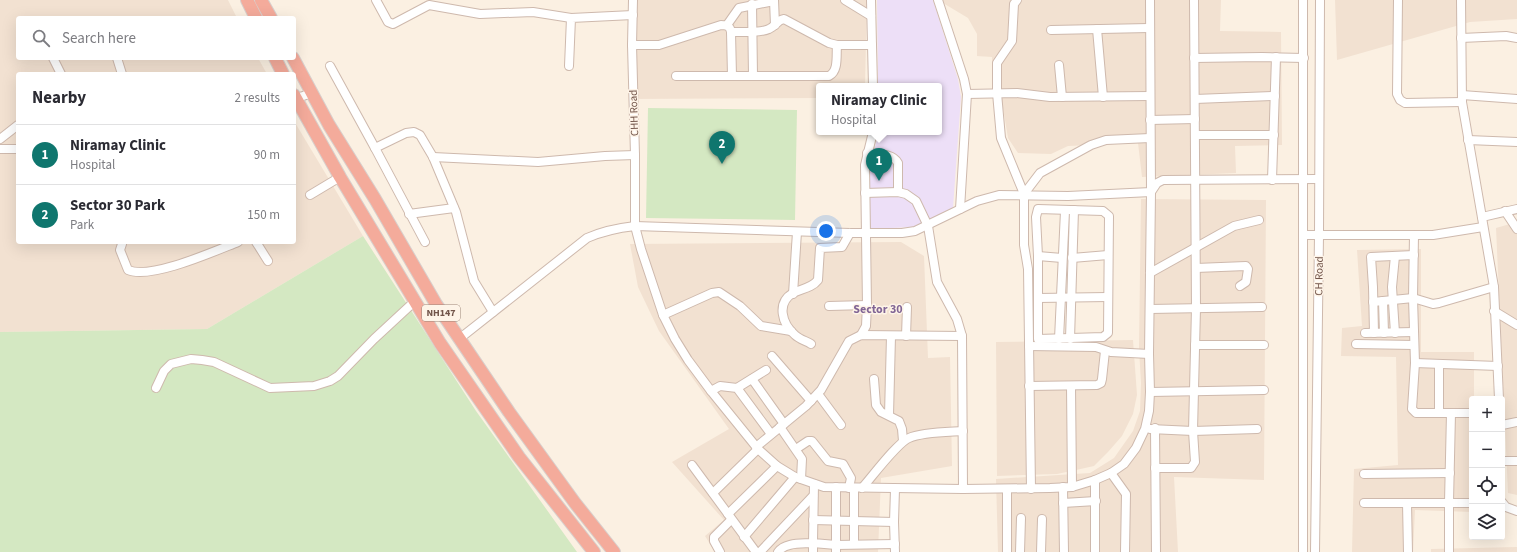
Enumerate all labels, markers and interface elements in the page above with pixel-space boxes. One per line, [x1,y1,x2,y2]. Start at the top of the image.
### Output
search box [16,16,296,60]
icon: search [30,27,52,49]
text: Search here [62,28,136,49]
popup [816,83,942,135]
text: Nearby [32,86,86,110]
text: 2 results [235,89,280,107]
street label: CHH Road [626,90,642,136]
text: Niramay Clinic [831,90,927,111]
text: Hospital [831,111,876,129]
pin: 2 [709,131,735,164]
text: Niramay Clinic [70,135,166,156]
text: 1 [42,146,48,164]
text: 90 m [254,146,280,164]
pin: 1 [866,148,892,181]
text: Hospital [70,156,115,174]
text: Sector 30 Park [70,195,165,216]
text: 2 [42,206,48,224]
text: 150 m [247,206,280,224]
text: Park [70,216,94,234]
your location [816,221,836,241]
street label: CH Road [1311,256,1327,296]
district label: Sector 30 [853,301,903,318]
road number: NH147 [422,305,460,321]
map controls [1469,396,1505,540]
button: + [1469,396,1505,432]
button: − [1469,432,1505,468]
button: locate [1469,468,1505,504]
button: layers [1469,504,1505,540]

